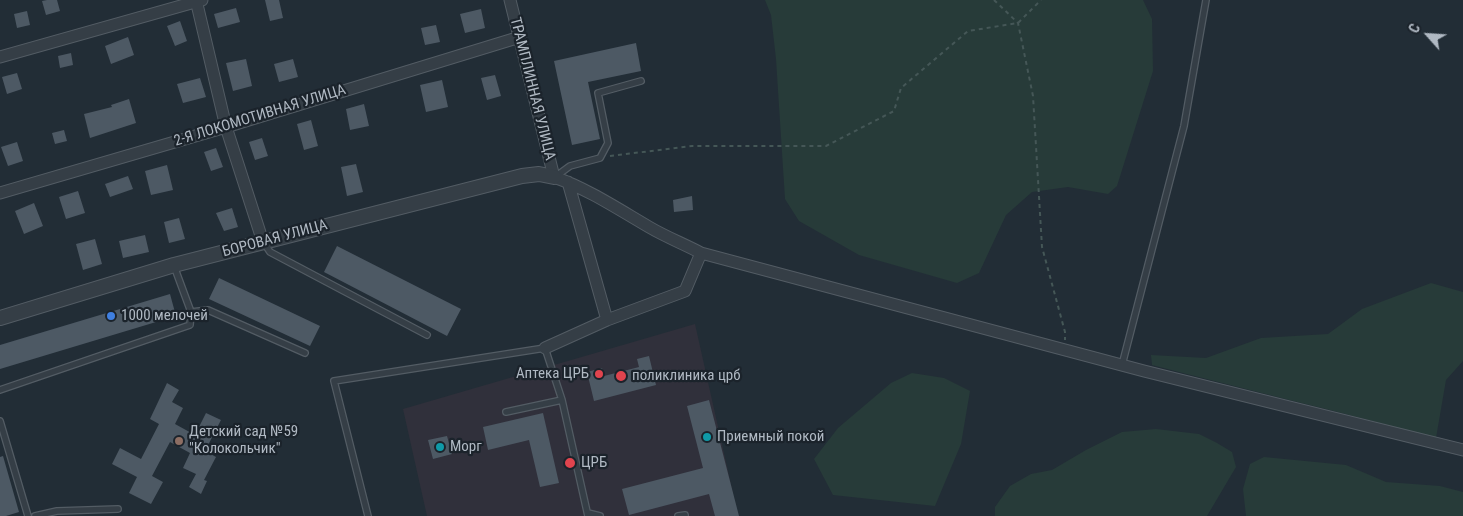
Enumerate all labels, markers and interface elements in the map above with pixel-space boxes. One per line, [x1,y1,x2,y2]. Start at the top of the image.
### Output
north arrow [1403,10,1453,60]
street label: ТРАМПЛИННАЯ УЛИЦА [505,16,559,162]
text: С [1406,21,1423,36]
street label: 2-Я ЛОКОМОТИВНАЯ УЛИЦА [172,81,348,151]
street label: БОРОВАЯ УЛИЦА [220,216,330,262]
place label: 1000 мелочей [121,307,208,325]
marker: 1000 мелочей [105,310,117,322]
place label: Аптека ЦРБ [516,365,589,383]
place label: поликлиника црб [632,367,740,385]
marker: Аптека ЦРБ [593,368,605,380]
marker: поликлиника црб [614,369,628,383]
place label: Детский сад №59 "Колокольчик" [189,423,298,458]
place label: Приемный покой [717,428,824,446]
marker: Приемный покой [701,431,713,443]
marker: Детский сад №59 "Колокольчик" [173,435,185,447]
place label: Морг [450,438,482,456]
marker: Морг [434,441,446,453]
place label: ЦРБ [581,454,607,472]
marker: ЦРБ [563,456,577,470]

